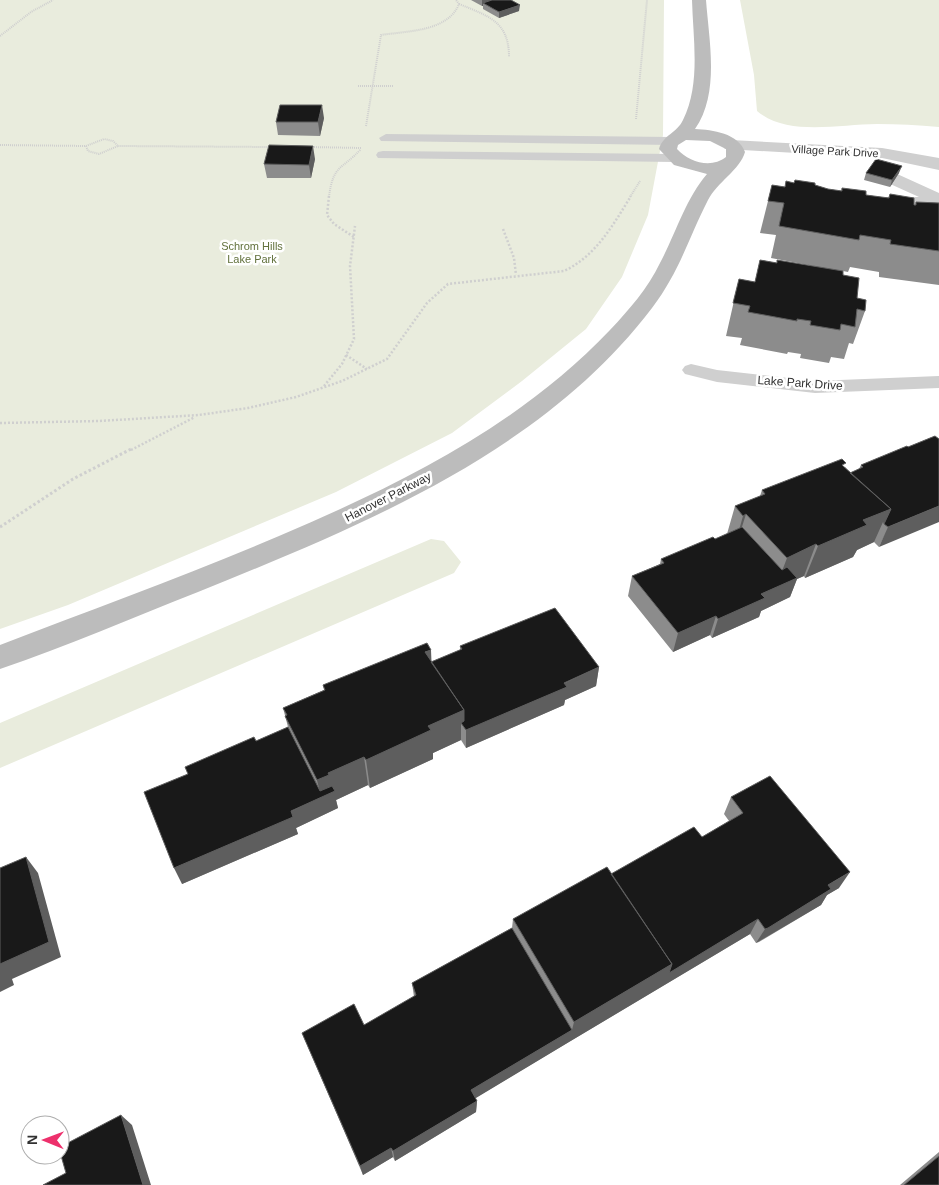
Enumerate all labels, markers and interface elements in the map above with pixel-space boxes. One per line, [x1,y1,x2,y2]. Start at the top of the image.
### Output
street label: Village Park Drive [791,143,879,159]
park label: Schrom Hills Lake Park [221,240,283,265]
street label: Lake Park Drive [757,373,843,393]
street label: Hanover Parkway [343,469,433,525]
north arrow [20,1115,70,1165]
text: N [24,1135,40,1145]

